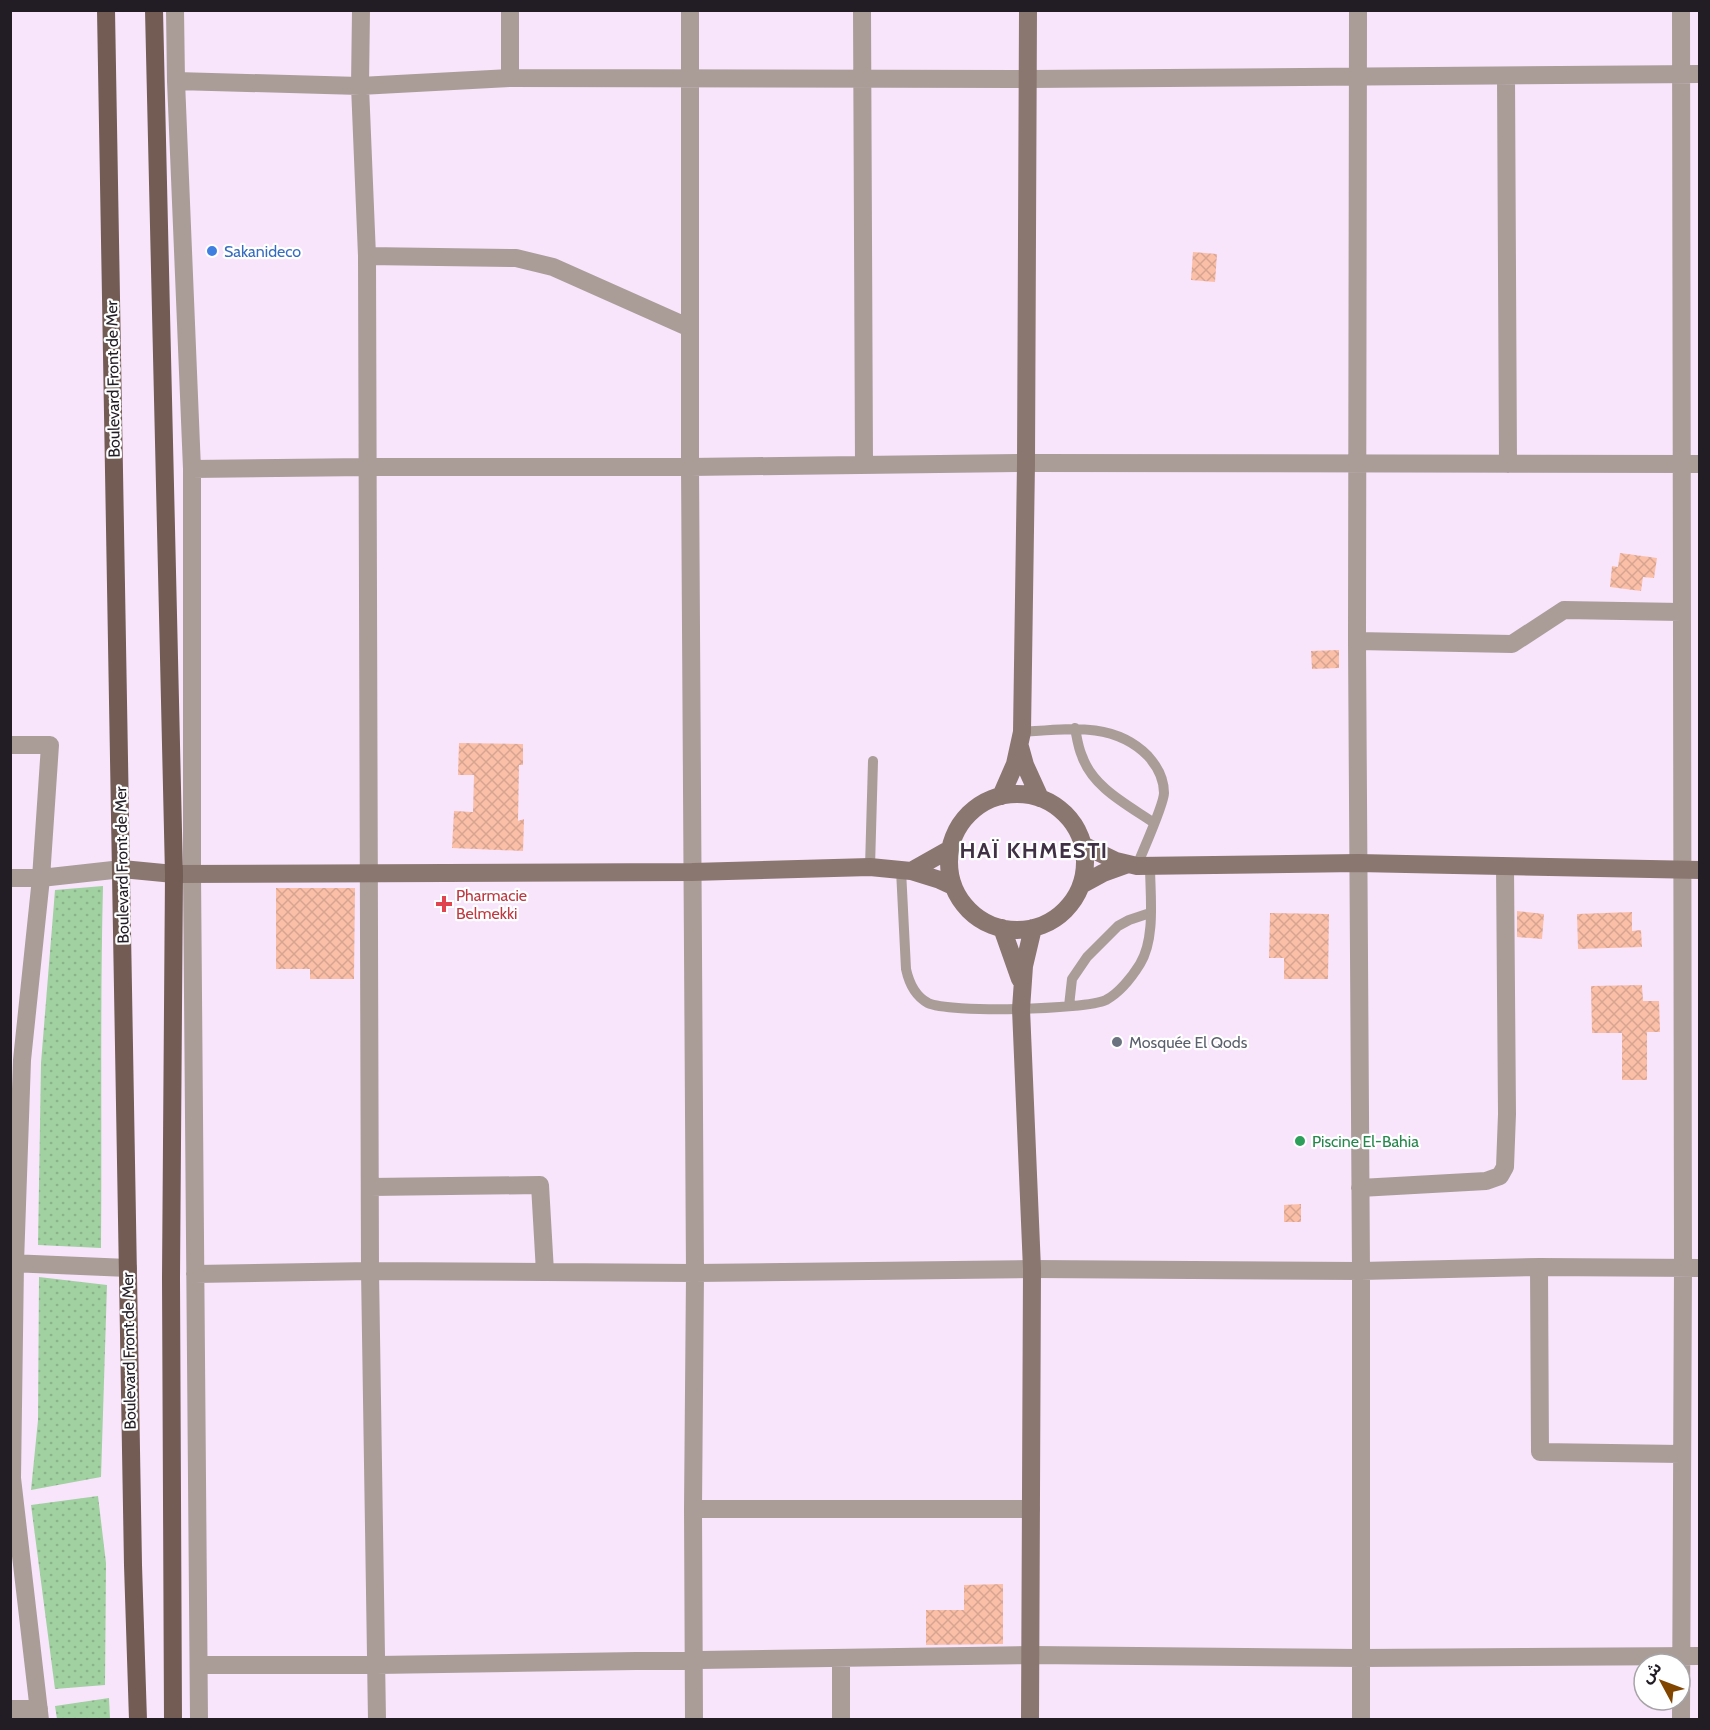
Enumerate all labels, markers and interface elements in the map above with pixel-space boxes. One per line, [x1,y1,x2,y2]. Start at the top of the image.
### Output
place label: Sakanideco [224,242,301,261]
marker: Sakanideco [205,244,219,258]
street label: Boulevard Front de Mer [102,299,124,458]
street label: Boulevard Front de Mer [111,785,133,944]
district label: HAÏ KHMESTI [959,837,1109,864]
place label: Pharmacie Belmekki [456,886,527,923]
marker: Pharmacie Belmekki [437,897,451,911]
place label: Mosquée El Qods [1129,1033,1248,1052]
marker: Mosquée El Qods [1110,1035,1124,1049]
place label: Piscine El-Bahia [1312,1132,1419,1151]
marker: Piscine El-Bahia [1293,1134,1307,1148]
street label: Boulevard Front de Mer [118,1271,140,1430]
north arrow [1632,1652,1692,1712]
text: ش [1637,1658,1665,1687]

